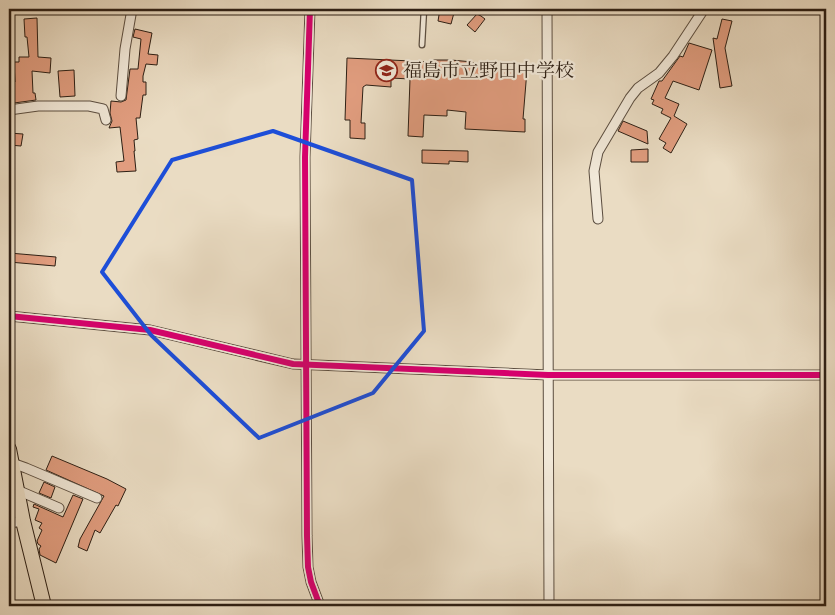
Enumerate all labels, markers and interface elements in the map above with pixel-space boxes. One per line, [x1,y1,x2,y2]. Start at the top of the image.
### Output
place label: 福島市立野田中学校 [403,56,574,84]
school or university icon: 福島市立野田中学校 [375,58,399,82]

